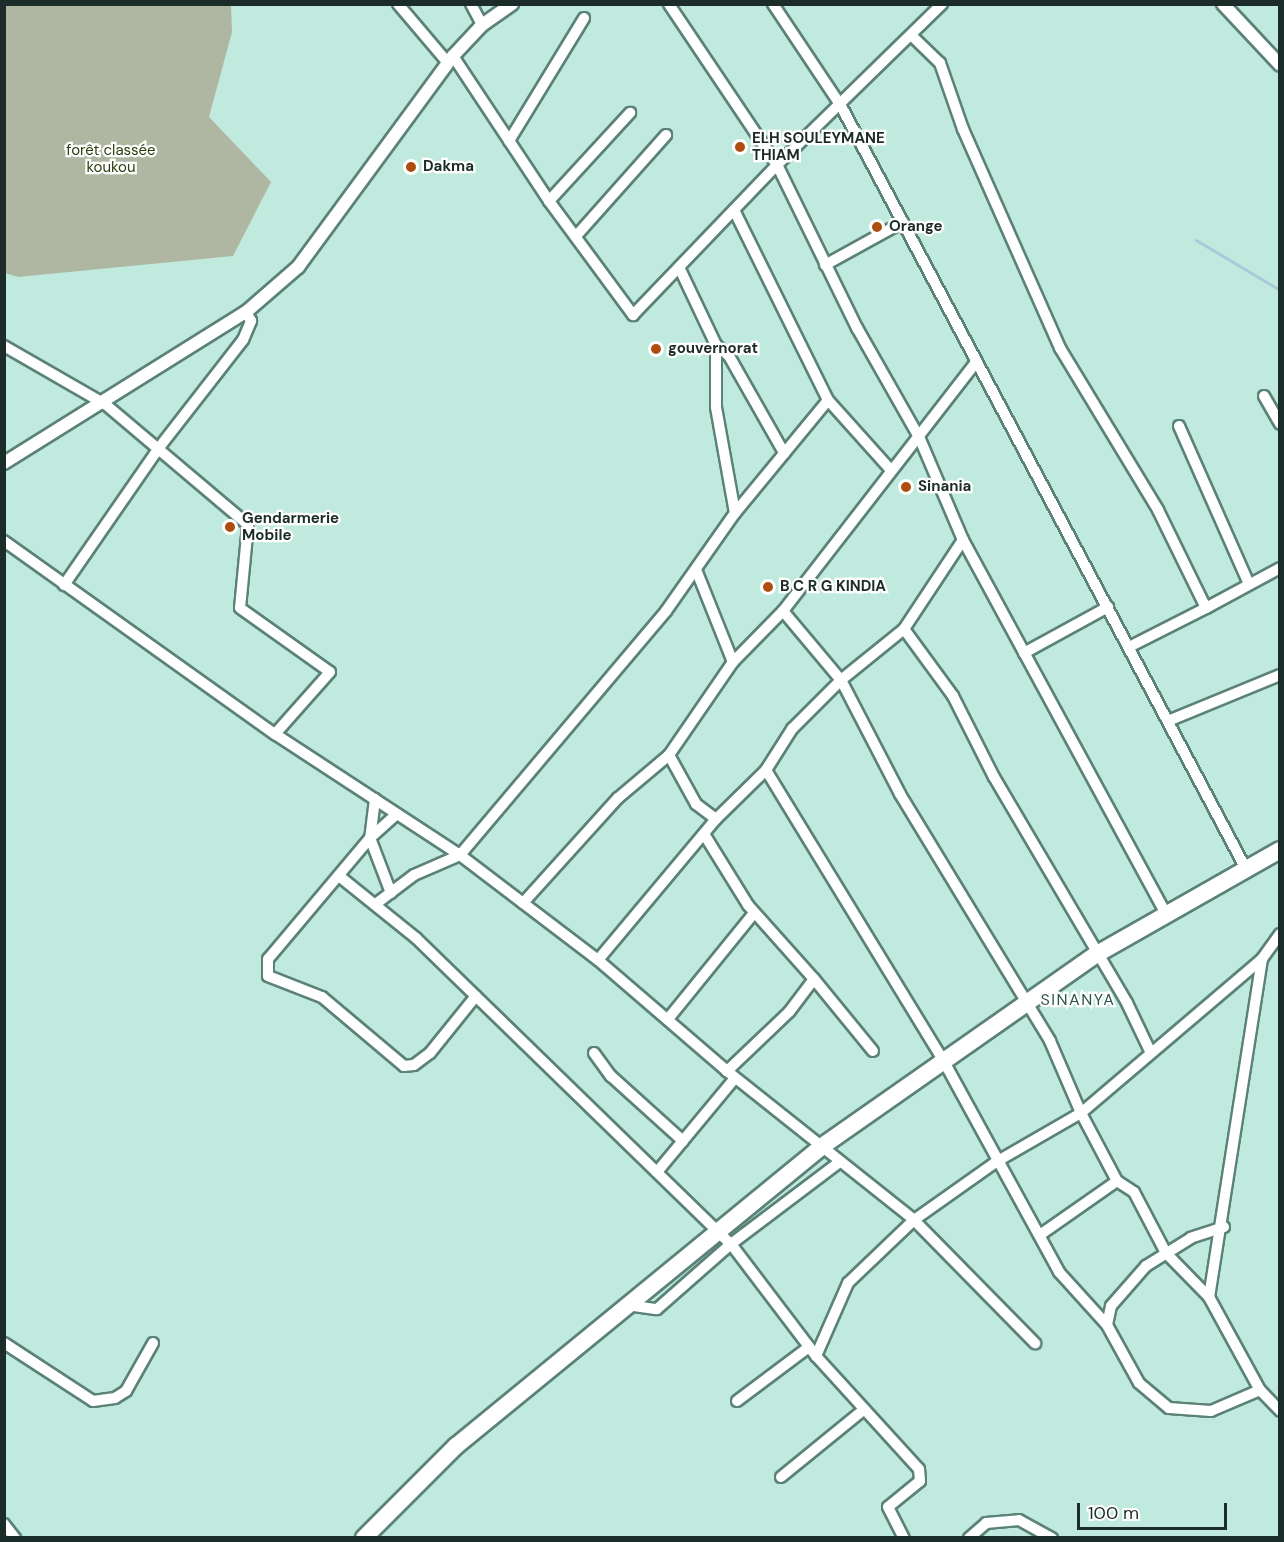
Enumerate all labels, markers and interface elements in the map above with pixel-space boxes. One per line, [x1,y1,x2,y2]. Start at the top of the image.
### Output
place label: ELH SOULEYMANE THIAM [752,129,885,164]
marker: ELH SOULEYMANE THIAM [733,140,747,154]
park label: forêt classée koukou [66,141,156,176]
place label: Dakma [423,158,474,176]
marker: Dakma [404,160,418,174]
place label: Orange [889,218,943,236]
marker: Orange [870,220,884,234]
place label: gouvernorat [668,340,758,358]
marker: gouvernorat [649,342,663,356]
place label: Sinania [918,478,971,496]
marker: Sinania [899,480,913,494]
place label: Gendarmerie Mobile [242,509,339,544]
marker: Gendarmerie Mobile [223,520,237,534]
place label: B C R G KINDIA [780,578,886,596]
marker: B C R G KINDIA [761,580,775,594]
district label: SINANYA [1041,990,1115,1010]
scale bar [1080,1491,1230,1529]
text: 100 m [1088,1501,1139,1525]

